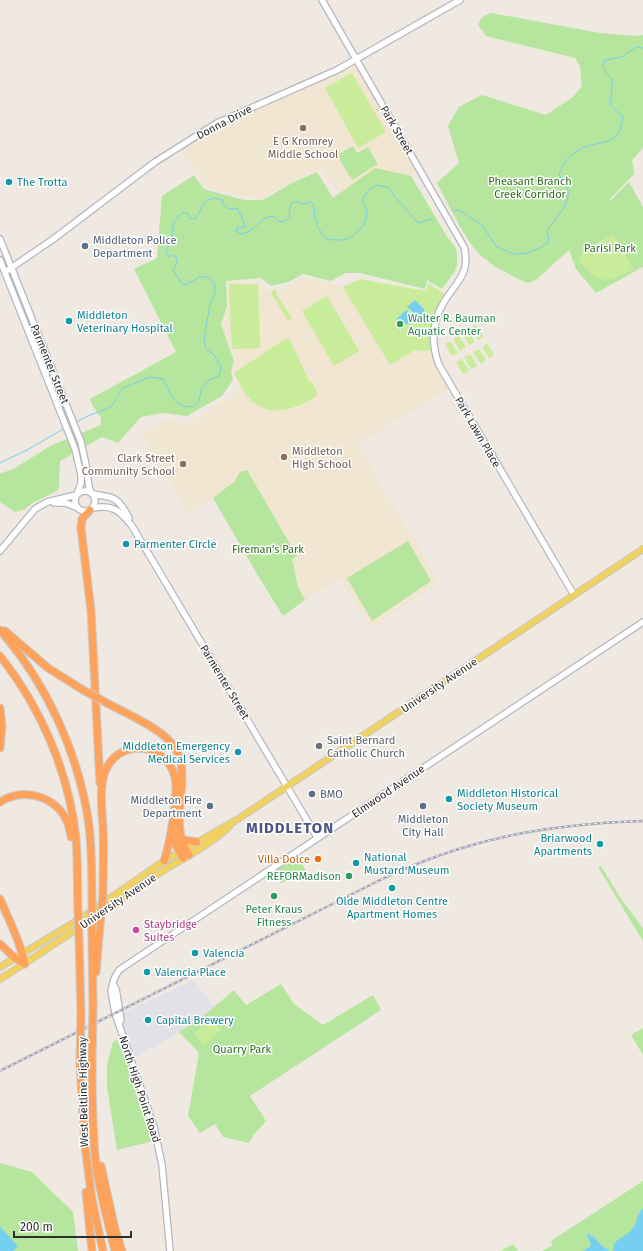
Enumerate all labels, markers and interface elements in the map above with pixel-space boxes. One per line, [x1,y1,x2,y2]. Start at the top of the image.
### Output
street label: Donna Drive [194,102,254,143]
street label: Park Street [377,103,416,157]
marker: E G Kromrey Middle School [298,123,308,133]
place label: E G Kromrey Middle School [268,135,338,161]
park label: Pheasant Branch Creek Corridor [488,175,572,201]
place label: The Trotta [17,176,68,189]
marker: The Trotta [4,177,14,187]
place label: Middleton Police Department [93,234,176,260]
marker: Middleton Police Department [80,241,90,251]
park label: Parisi Park [584,242,636,255]
place label: Middleton Veterinary Hospital [77,309,173,335]
place label: Walter R. Bauman Aquatic Center [408,312,496,338]
marker: Middleton Veterinary Hospital [64,316,74,326]
marker: Walter R. Bauman Aquatic Center [395,319,405,329]
street label: Parmenter Street [28,322,71,406]
street label: Park Lawn Place [452,395,503,470]
place label: Middleton High School [292,445,351,471]
place label: Clark Street Community School [82,452,175,478]
marker: Middleton High School [279,452,289,462]
marker: Clark Street Community School [178,459,188,469]
place label: Parmenter Circle [134,538,216,551]
marker: Parmenter Circle [121,539,131,549]
park label: Fireman's Park [232,543,304,556]
street label: Parmenter Street [197,643,252,722]
street label: University Avenue [399,655,480,716]
place label: Saint Bernard Catholic Church [327,734,405,760]
place label: Middleton Emergency Medical Services [122,740,231,766]
marker: Saint Bernard Catholic Church [314,741,324,751]
marker: Middleton Emergency Medical Services [233,747,243,757]
street label: Elmwood Avenue [349,762,427,821]
place label: Middleton Historical Society Museum [457,787,558,813]
place label: BMO [320,788,343,801]
marker: BMO [307,789,317,799]
place label: Middleton Fire Department [130,794,202,820]
marker: Middleton Historical Society Museum [444,794,454,804]
marker: Middleton Fire Department [205,801,215,811]
marker: Middleton City Hall [418,801,428,811]
place label: Middleton City Hall [398,813,448,839]
district label: MIDDLETON [246,819,334,837]
place label: Briarwood Apartments [534,832,592,858]
marker: Briarwood Apartments [595,839,605,849]
place label: National Mustard Museum [364,851,449,877]
place label: Villa Dolce [258,853,310,866]
marker: Villa Dolce [313,854,323,864]
marker: National Mustard Museum [351,858,361,868]
place label: REFORMadison [267,870,341,883]
street label: University Avenue [78,871,159,932]
marker: REFORMadison [344,871,354,881]
marker: Olde Middleton Centre Apartment Homes [387,883,397,893]
marker: Peter Kraus Fitness [269,891,279,901]
place label: Olde Middleton Centre Apartment Homes [336,895,448,921]
place label: Peter Kraus Fitness [246,903,302,929]
place label: Staybridge Suites [144,918,197,944]
marker: Staybridge Suites [131,925,141,935]
place label: Valencia [203,947,245,960]
marker: Valencia [190,948,200,958]
place label: Valencia Place [155,966,226,979]
marker: Valencia Place [142,967,152,977]
place label: Capital Brewery [156,1014,234,1027]
marker: Capital Brewery [143,1015,153,1025]
street label: North High Point Road [116,1034,163,1144]
street label: West Beltline Highway [76,1036,91,1147]
park label: Quarry Park [213,1043,272,1056]
scale bar [14,1213,131,1239]
text: 200 m [20,1220,53,1234]

